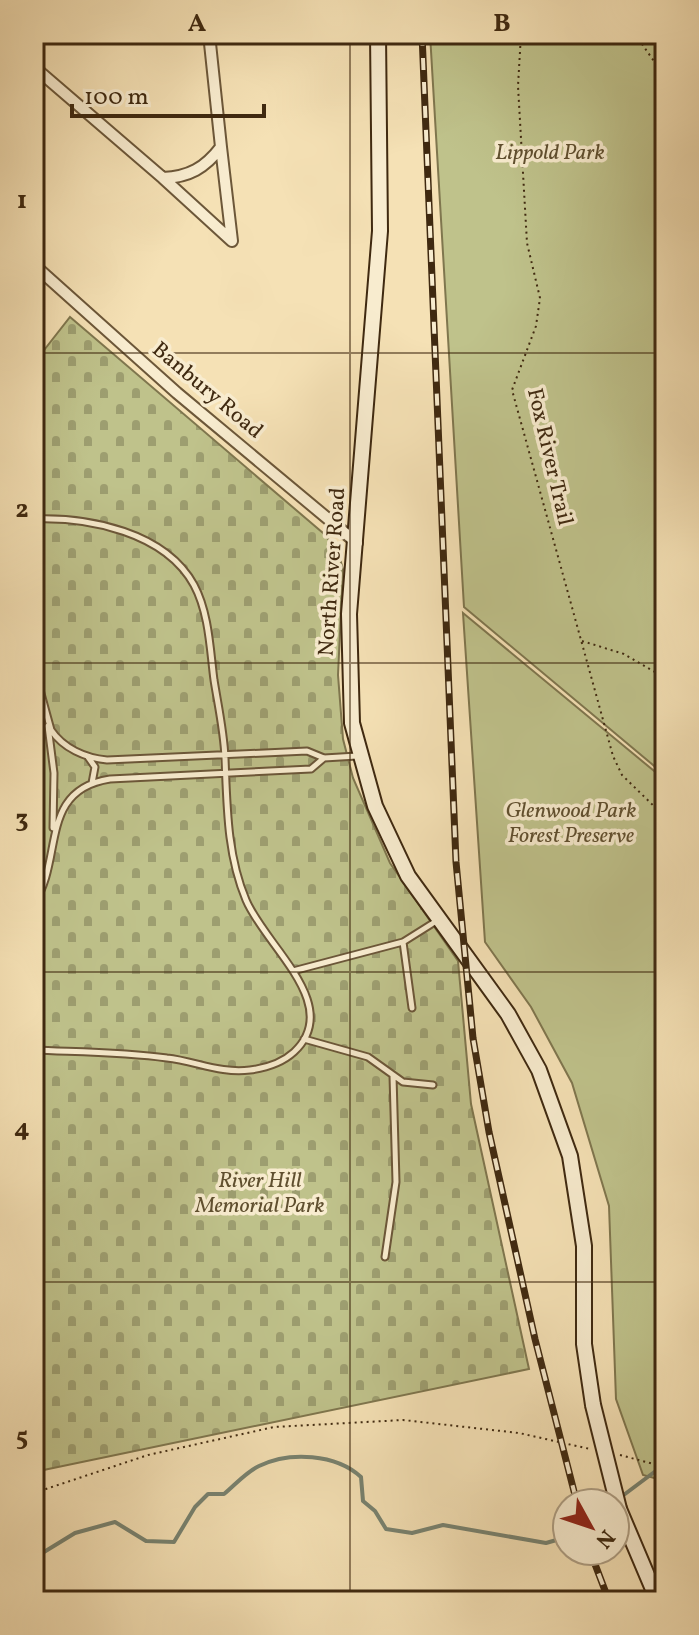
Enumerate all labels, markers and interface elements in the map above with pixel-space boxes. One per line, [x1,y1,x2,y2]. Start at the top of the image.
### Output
text: A [188,6,207,42]
text: B [493,6,511,42]
scale bar [72,68,264,118]
text: 100 m [84,81,149,115]
park label: Lippold Park [495,138,605,169]
text: 1 [17,183,27,219]
street label: Banbury Road [145,335,269,447]
street label: Fox River Trail [518,385,580,529]
street label: North River Road [312,486,354,658]
text: 2 [15,492,29,528]
park label: Glenwood Park Forest Preserve [506,796,636,852]
text: 3 [15,802,29,838]
text: 4 [14,1111,30,1147]
park label: River Hill Memorial Park [195,1166,324,1222]
text: 5 [16,1420,28,1456]
north arrow [551,1487,631,1567]
text: N [587,1522,621,1554]

